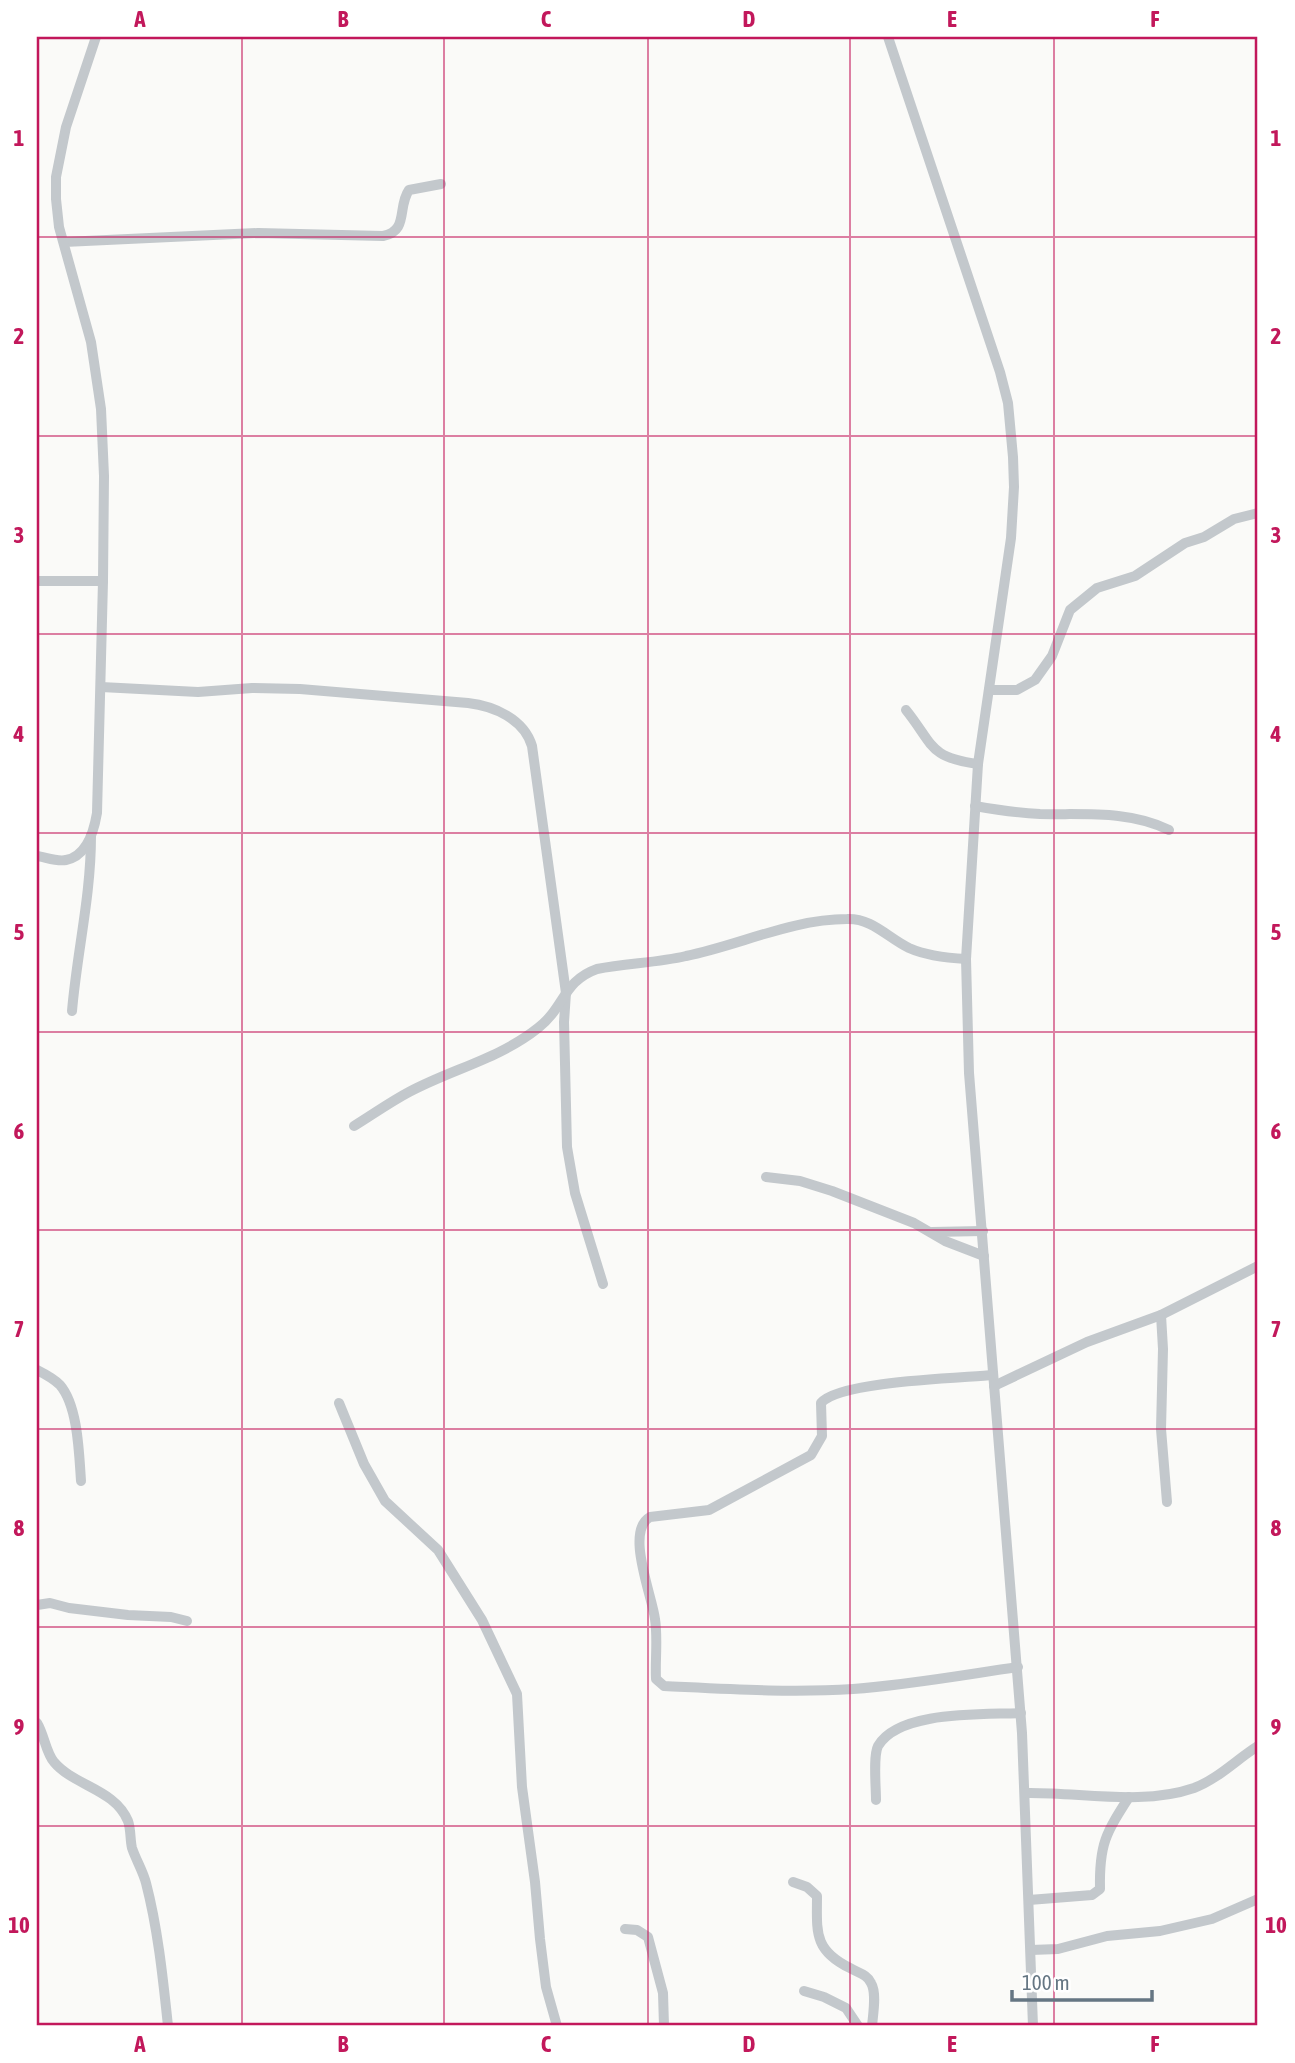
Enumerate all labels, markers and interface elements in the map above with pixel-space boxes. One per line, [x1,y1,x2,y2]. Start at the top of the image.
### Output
text: A [133,6,146,32]
text: B [338,6,349,32]
text: C [541,6,552,32]
text: D [743,6,756,32]
text: E [947,6,957,32]
text: F [1150,6,1160,32]
text: 1 [14,125,25,151]
text: 1 [1271,125,1282,151]
text: 2 [14,323,24,349]
text: 2 [1271,323,1281,349]
text: 3 [14,522,24,548]
text: 3 [1271,522,1281,548]
text: 4 [13,721,25,747]
text: 4 [1270,721,1282,747]
text: 5 [14,919,25,945]
text: 5 [1271,919,1282,945]
text: 6 [14,1118,25,1144]
text: 6 [1271,1118,1282,1144]
text: 7 [14,1316,24,1342]
text: 7 [1271,1316,1281,1342]
text: 8 [14,1515,25,1541]
text: 8 [1271,1515,1282,1541]
text: 9 [14,1714,25,1740]
text: 9 [1271,1714,1282,1740]
text: 10 [8,1912,30,1938]
text: 10 [1265,1912,1287,1938]
scale bar [1012,1958,1152,2002]
text: 100 m [1022,1970,1070,1994]
text: A [133,2031,146,2057]
text: B [338,2031,349,2057]
text: C [541,2031,552,2057]
text: D [743,2031,756,2057]
text: E [947,2031,957,2057]
text: F [1150,2031,1160,2057]

